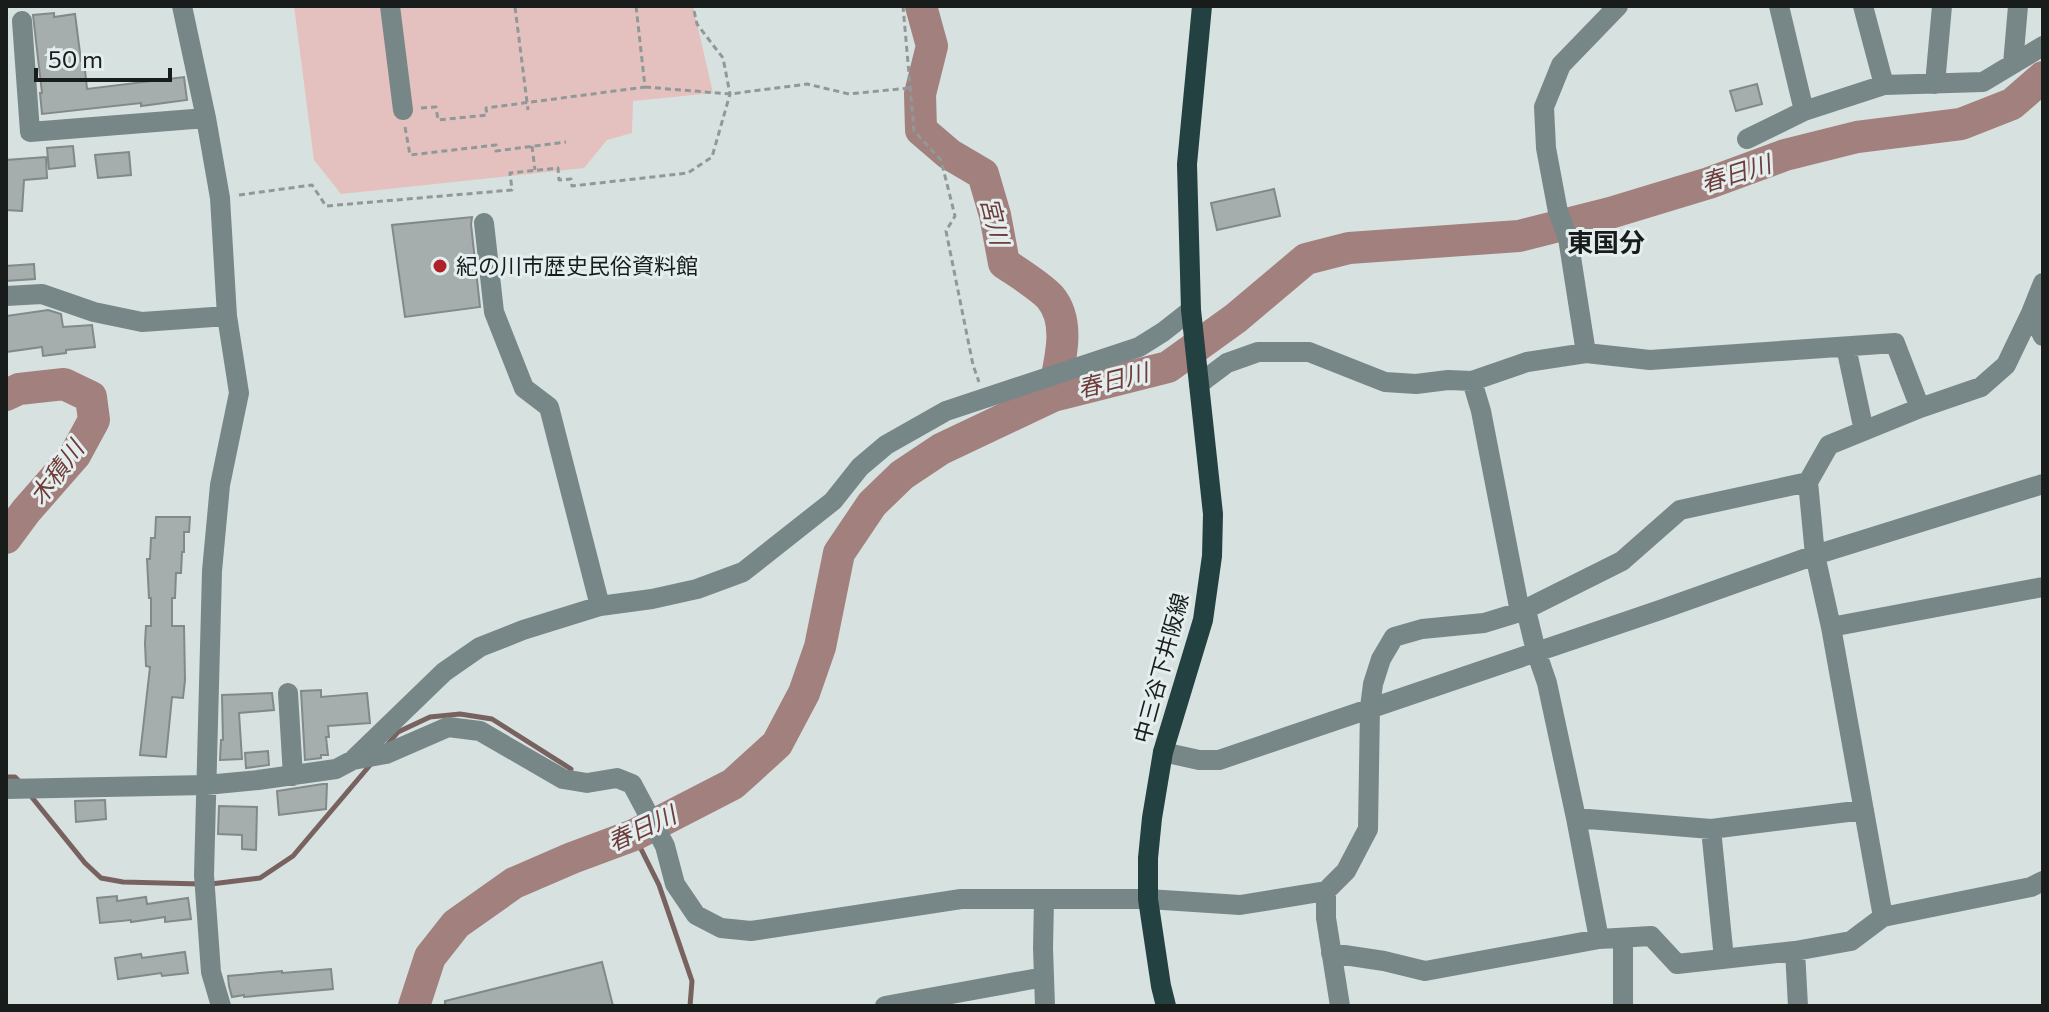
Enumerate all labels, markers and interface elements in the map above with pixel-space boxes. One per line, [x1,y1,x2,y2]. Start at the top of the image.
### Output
scale bar [36,32,170,82]
text: 50 m [48,44,103,73]
water label: 春日川 [1697,147,1777,197]
water label: 宮川 [976,194,1016,250]
district label: 東国分 [1567,226,1645,257]
place label: 紀の川市歴史民俗資料館 [456,252,698,279]
marker: 紀の川市歴史民俗資料館 [431,257,449,275]
water label: 春日川 [1074,356,1154,402]
water label: 木積川 [23,432,91,510]
street label: 中三谷下井阪線 [1128,590,1193,746]
water label: 春日川 [603,798,683,856]

